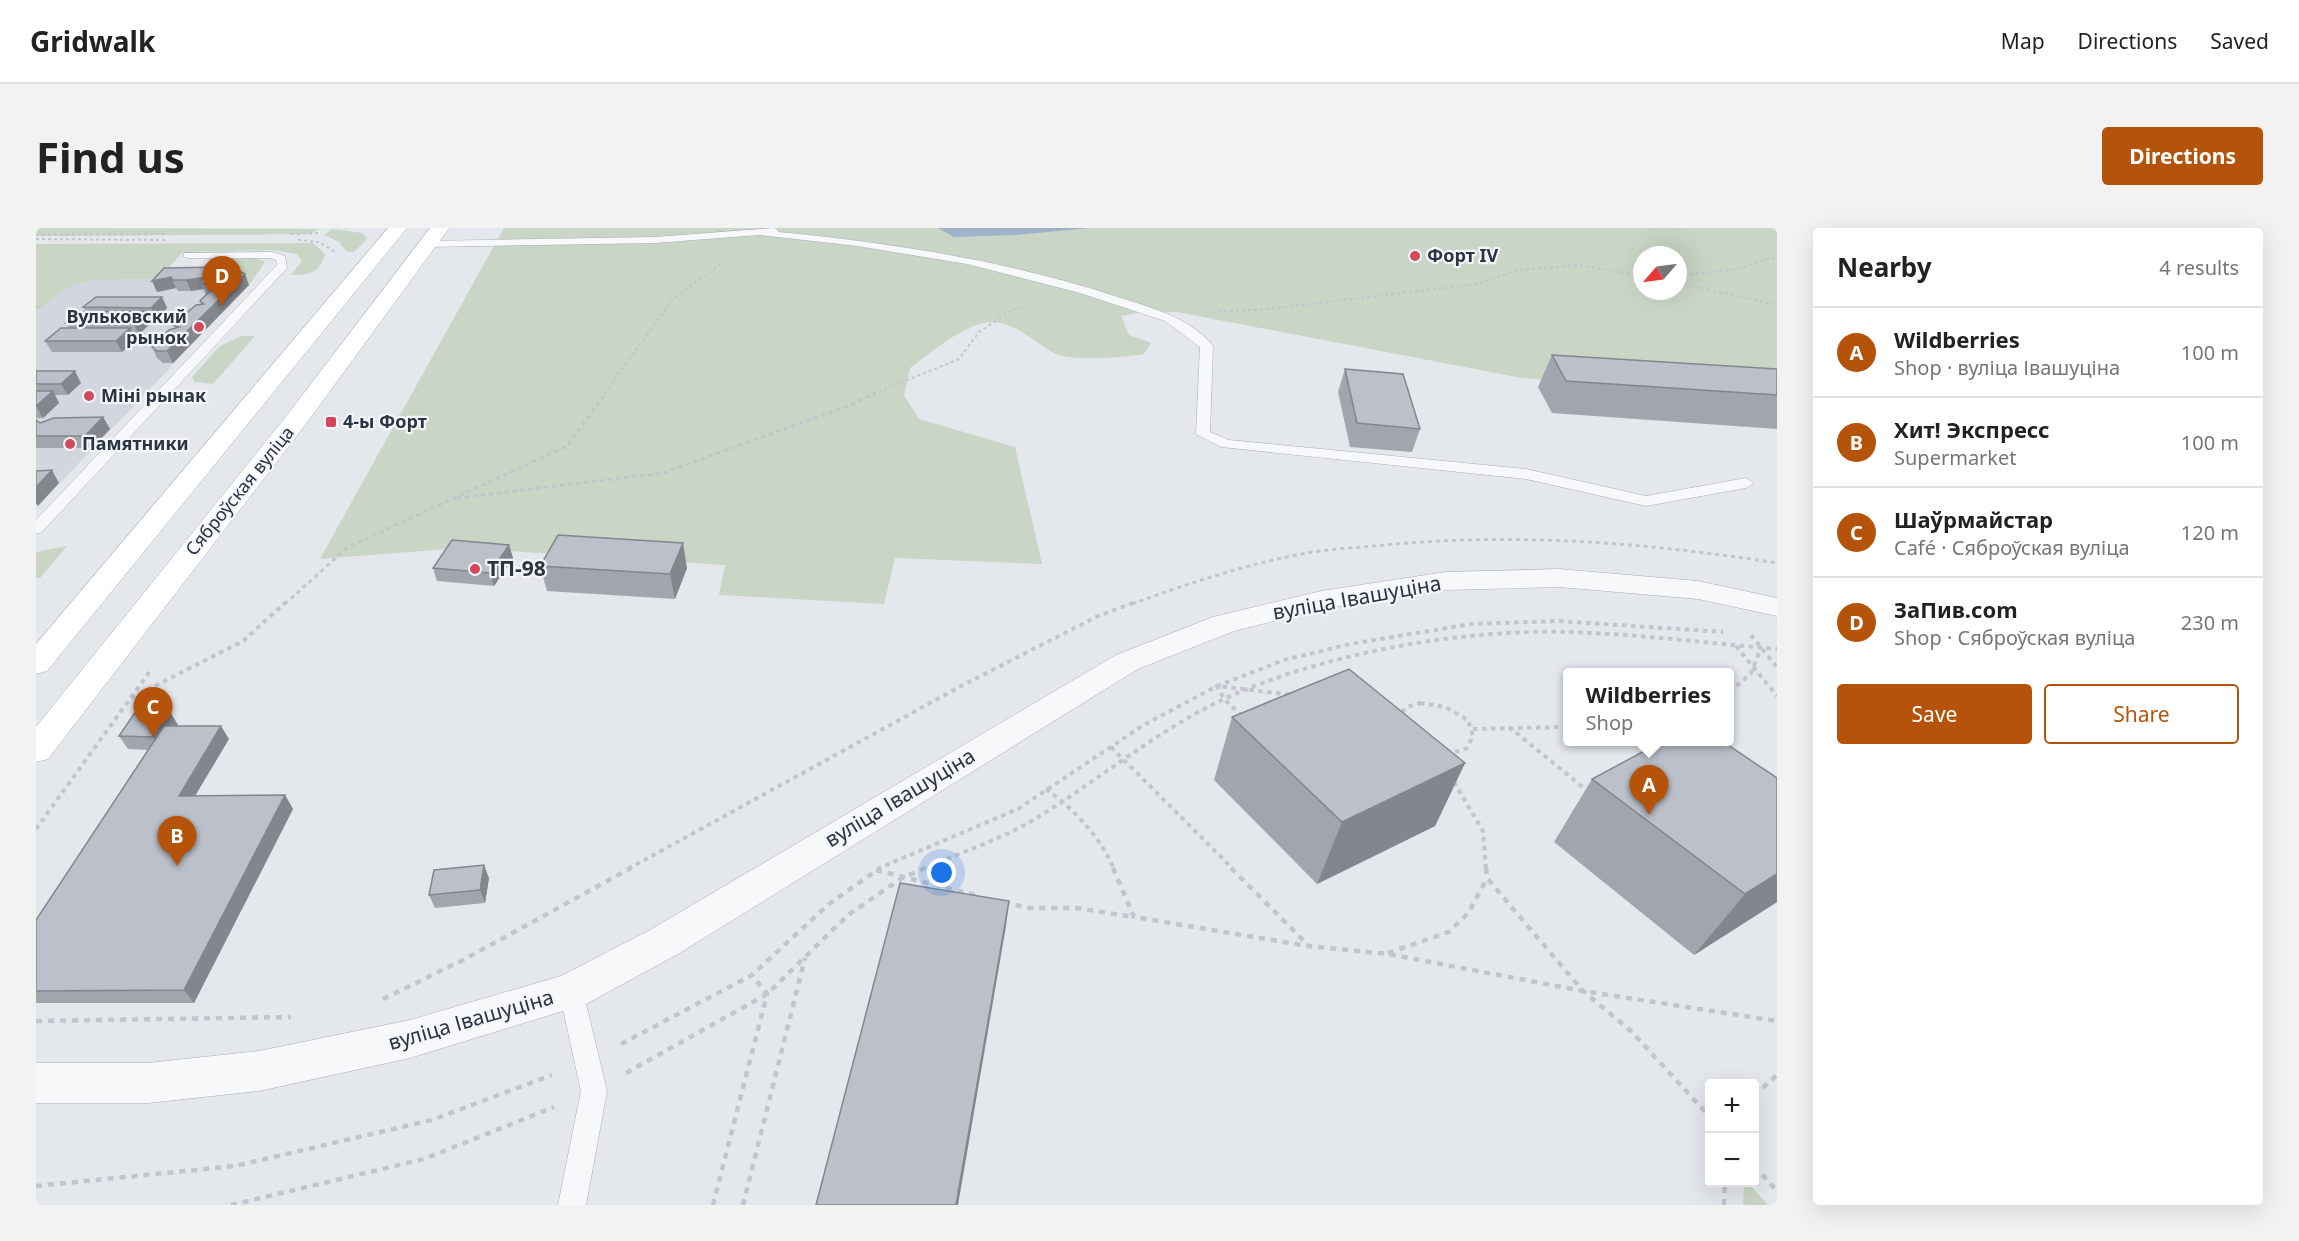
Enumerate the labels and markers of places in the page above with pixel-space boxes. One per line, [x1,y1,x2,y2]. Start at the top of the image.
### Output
place label: Форт IV [1427,243,1498,267]
marker: Форт IV [1408,249,1422,263]
pin: D [202,256,242,306]
place label: Вульковский рынок [66,304,187,349]
marker: Вульковский рынок [192,320,206,334]
place label: Міні рынак [101,383,206,407]
marker: Міні рынак [82,389,96,403]
place label: 4-ы Форт [343,409,427,433]
marker: 4-ы Форт [324,415,338,429]
place label: Памятники [82,431,189,455]
marker: Памятники [63,437,77,451]
place label: ТП-98 [487,554,546,582]
marker: ТП-98 [468,562,482,576]
pin: C [134,688,172,737]
pin: A [1630,766,1668,815]
pin: B [158,816,196,866]

